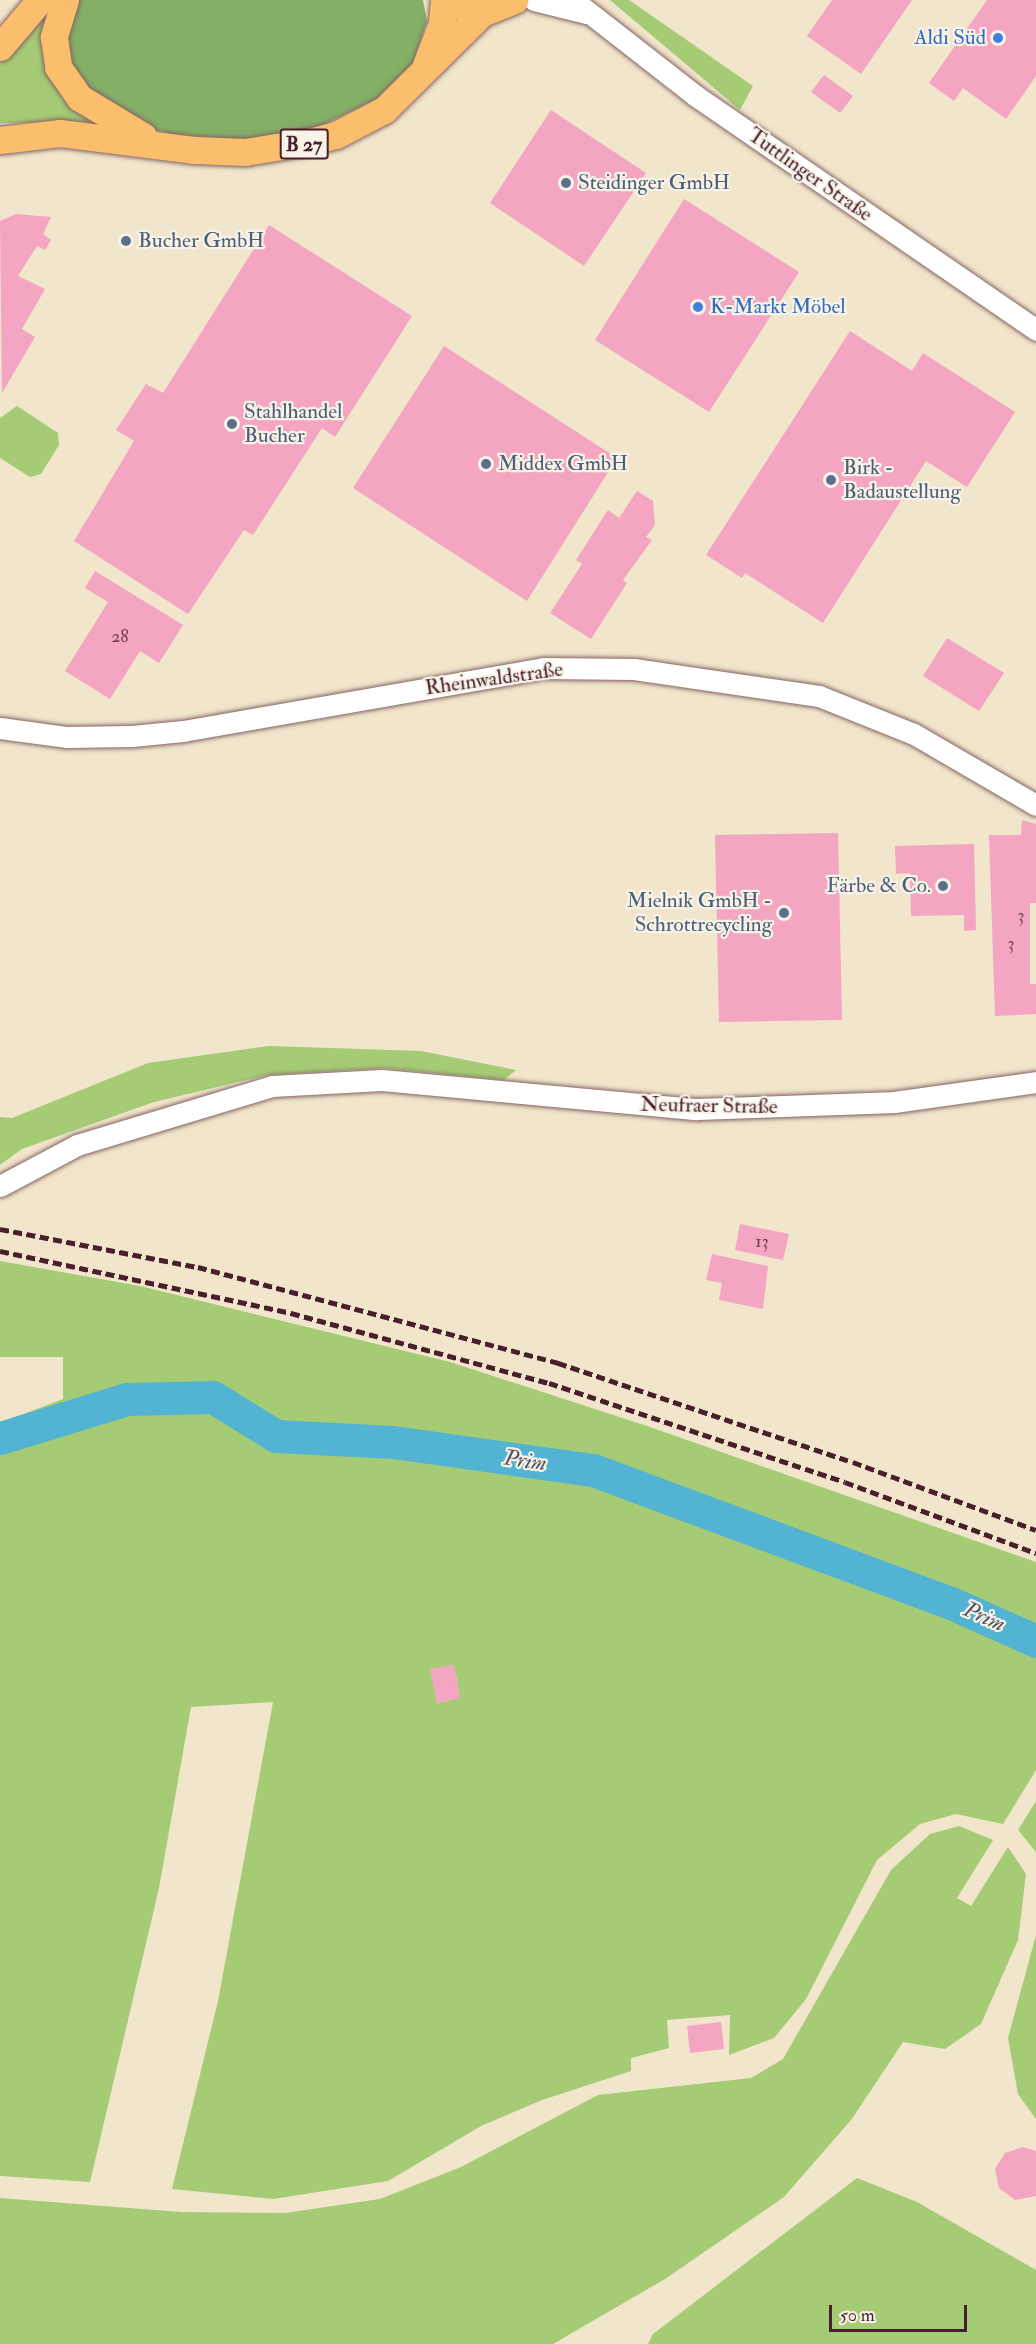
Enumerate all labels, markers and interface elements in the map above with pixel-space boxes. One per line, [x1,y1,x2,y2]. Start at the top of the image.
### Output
place label: Aldi Süd [914,25,986,51]
marker: Aldi Süd [991,31,1005,45]
street label: Tuttlinger Straße [743,123,877,227]
road number: B 27 [278,127,330,161]
place label: Steidinger GmbH [578,170,730,196]
marker: Steidinger GmbH [559,176,573,190]
place label: Bucher GmbH [138,228,264,254]
marker: Bucher GmbH [119,234,133,248]
place label: K-Markt Möbel [710,294,846,320]
marker: K-Markt Möbel [691,300,705,314]
place label: Stahlhandel Bucher [244,399,342,449]
marker: Stahlhandel Bucher [225,417,239,431]
place label: Middex GmbH [498,451,628,477]
place label: Birk - Badaustellung [843,455,961,505]
marker: Middex GmbH [479,457,493,471]
marker: Birk - Badaustellung [824,473,838,487]
house number: 28 [111,626,129,648]
street label: Rheinwaldstraße [424,657,564,701]
place label: Färbe & Co. [826,873,931,899]
marker: Färbe & Co. [936,879,950,893]
place label: Mielnik GmbH - Schrottrecycling [627,888,772,938]
house number: 3 [1018,905,1024,927]
marker: Mielnik GmbH - Schrottrecycling [777,906,791,920]
house number: 3 [1008,933,1014,955]
street label: Neufraer Straße [640,1092,778,1120]
house number: 13 [755,1231,769,1253]
water label: Prim [502,1445,548,1477]
water label: Prim [959,1596,1009,1638]
scale bar [832,2293,970,2331]
text: 50 m [840,2304,875,2327]

